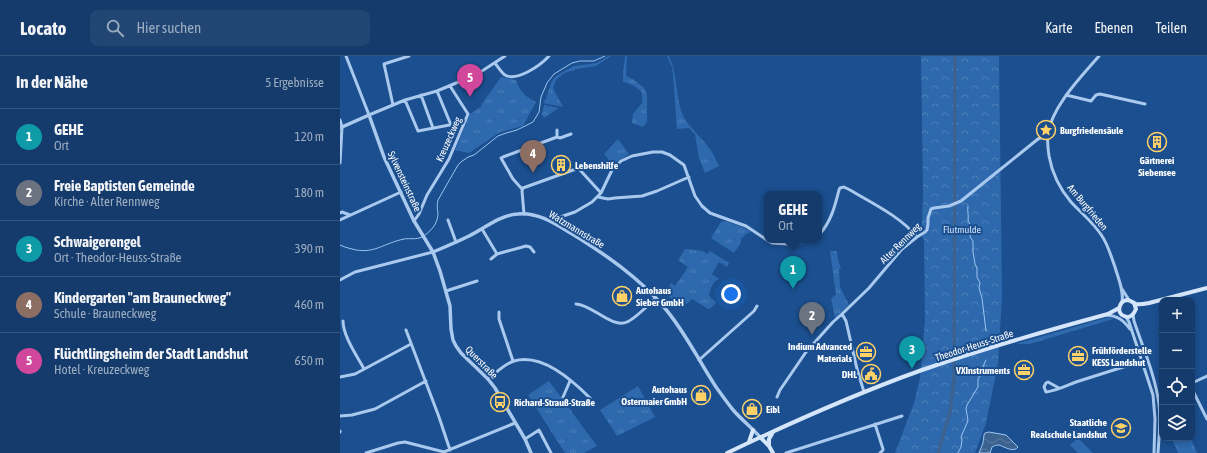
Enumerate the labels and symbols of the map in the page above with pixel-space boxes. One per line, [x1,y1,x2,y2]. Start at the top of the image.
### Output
pin: 5 [457,64,483,97]
street label: Kreuzeckweg [434,114,464,163]
place icon: Burgfriedensäule [1035,119,1057,141]
place label: Burgfriedensäule [1060,125,1124,136]
building icon: Gärtnerei Siebensee [1146,131,1168,153]
pin: 4 [520,140,546,173]
street label: Sylvensteinstraße [386,149,424,214]
building icon: Lebenshilfe [550,154,572,176]
place label: Gärtnerei Siebensee [1138,155,1176,178]
place label: Lebenshilfe [575,160,619,171]
street label: Am Burgfrieden [1065,182,1110,233]
street label: Watzmannstraße [547,209,607,251]
street label: Alter Rennweg [878,220,924,266]
park label: Flutmulde [943,224,982,235]
pin: 1 [780,256,806,289]
your location [721,284,741,304]
shop icon: Autohaus Sieber GmbH [611,285,633,307]
place label: Autohaus Sieber GmbH [635,285,684,308]
pin: 2 [799,302,825,335]
street label: Theodor-Heuss-Straße [934,327,1015,363]
pin: 3 [899,336,925,369]
place label: Indium Advanced Materials [788,341,852,364]
office icon: Indium Advanced Materials [855,341,877,363]
street label: Querstraße [463,344,500,381]
office icon: Frühförderstelle KESS Landshut [1067,345,1089,367]
place label: Frühförderstelle KESS Landshut [1092,345,1152,368]
office icon: VXInstruments [1013,359,1035,381]
public building icon: DHL [860,363,882,385]
place label: VXInstruments [955,365,1010,376]
place label: DHL [842,369,857,380]
place label: Autohaus Ostermaier GmbH [621,384,687,407]
shop icon: Autohaus Ostermaier GmbH [690,384,712,406]
bus stop icon: Richard-Strauß-Straße [489,391,511,413]
place label: Richard-Strauß-Straße [514,397,595,408]
shop icon: Eibl [741,398,763,420]
place label: Eibl [766,404,780,415]
place label: Staatliche Realschule Landshut [1031,417,1107,440]
school or university icon: Staatliche Realschule Landshut [1110,417,1132,439]

